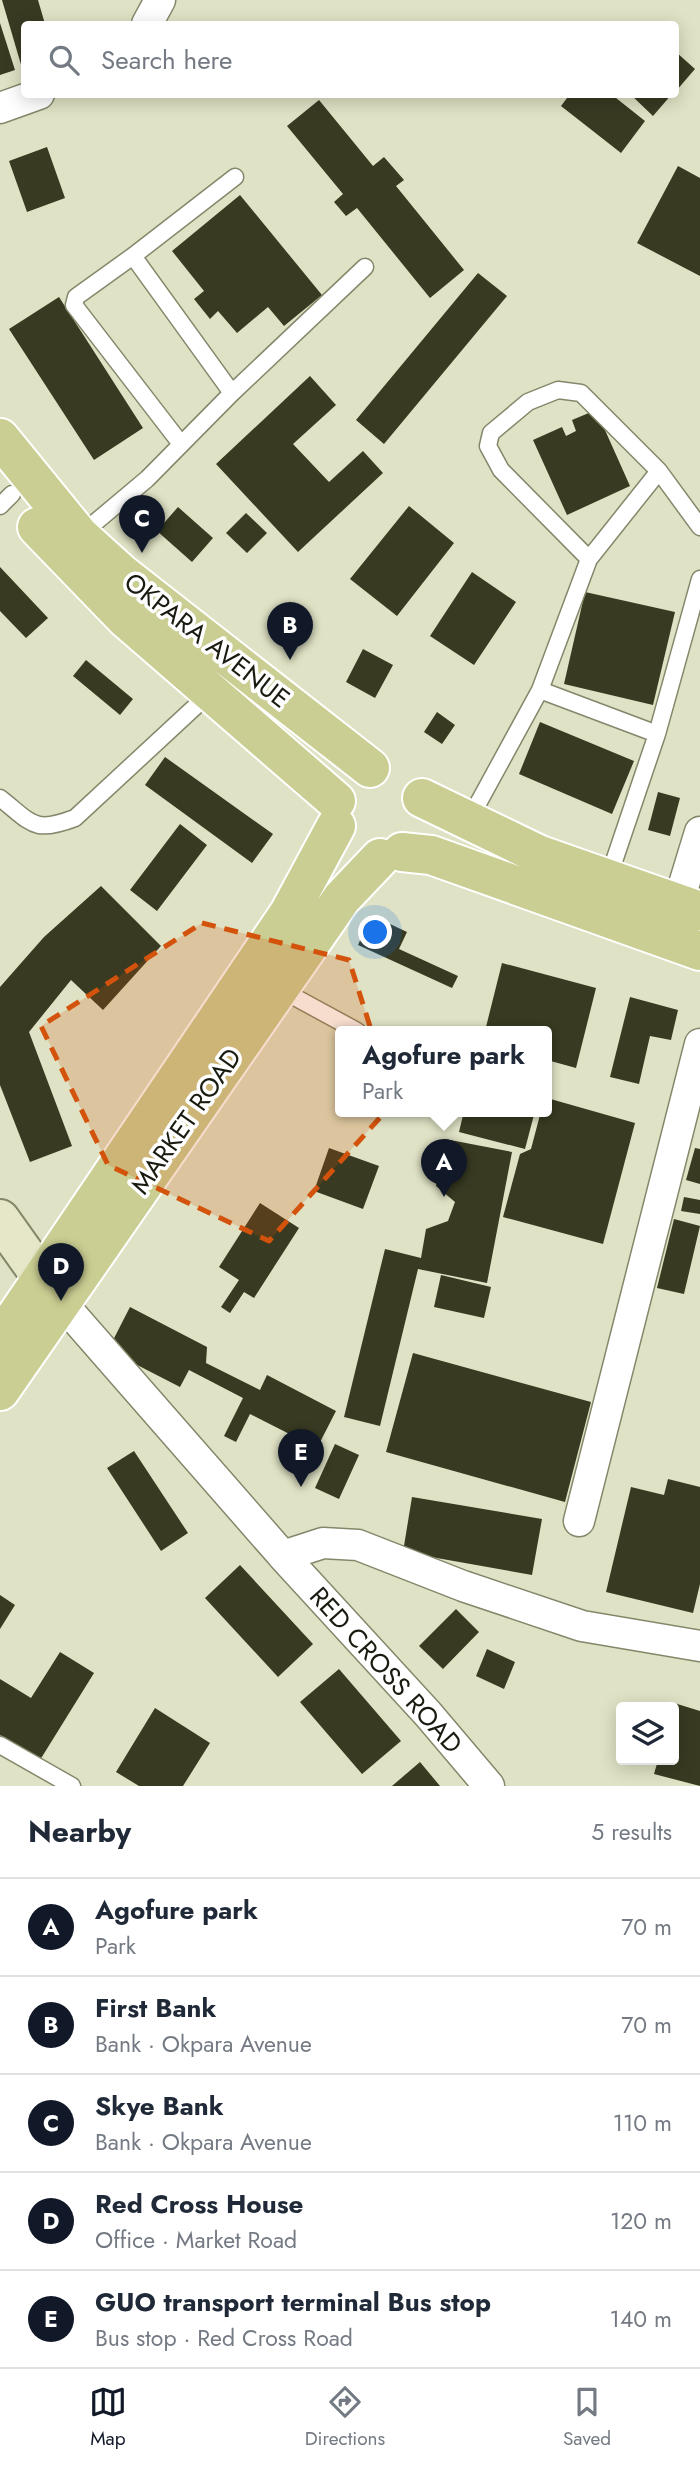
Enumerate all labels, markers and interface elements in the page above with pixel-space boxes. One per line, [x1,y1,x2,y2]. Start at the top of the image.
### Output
search box [21,21,679,98]
icon: search [45,41,83,79]
text: Search here [101,41,233,79]
pin: C [119,495,165,553]
street label: OKPARA AVENUE [116,563,298,717]
pin: B [267,602,313,660]
your location [358,915,392,949]
popup [335,1026,552,1117]
text: Agofure park [362,1036,525,1074]
street label: MARKET ROAD [121,1040,251,1202]
text: Park [362,1074,403,1108]
pin: A [421,1139,467,1197]
pin: D [38,1243,84,1301]
pin: E [278,1429,324,1487]
street label: RED CROSS ROAD [301,1578,471,1762]
map controls [616,1702,679,1765]
button: layers [616,1702,679,1765]
text: Nearby [28,1810,131,1853]
text: 5 results [591,1815,672,1849]
text: Agofure park [95,1891,258,1929]
text: A [43,1910,59,1944]
text: 70 m [621,1910,672,1944]
text: Park [95,1929,136,1963]
text: First Bank [95,1989,216,2027]
text: B [43,2008,59,2042]
text: 70 m [621,2008,672,2042]
text: Bank · Okpara Avenue [95,2027,312,2061]
text: Skye Bank [95,2087,224,2125]
text: C [43,2106,59,2140]
text: 110 m [613,2106,672,2140]
text: Bank · Okpara Avenue [95,2125,312,2159]
text: Red Cross House [95,2185,303,2223]
text: D [43,2204,59,2238]
text: 120 m [610,2204,672,2238]
text: Office · Market Road [95,2223,297,2257]
text: GUO transport terminal Bus stop [95,2283,491,2321]
text: E [44,2302,58,2336]
text: 140 m [610,2302,672,2336]
text: Bus stop · Red Cross Road [95,2321,353,2355]
tab: Map [89,2383,127,2452]
tab: Directions [305,2383,385,2452]
tab: Saved [563,2383,611,2452]

